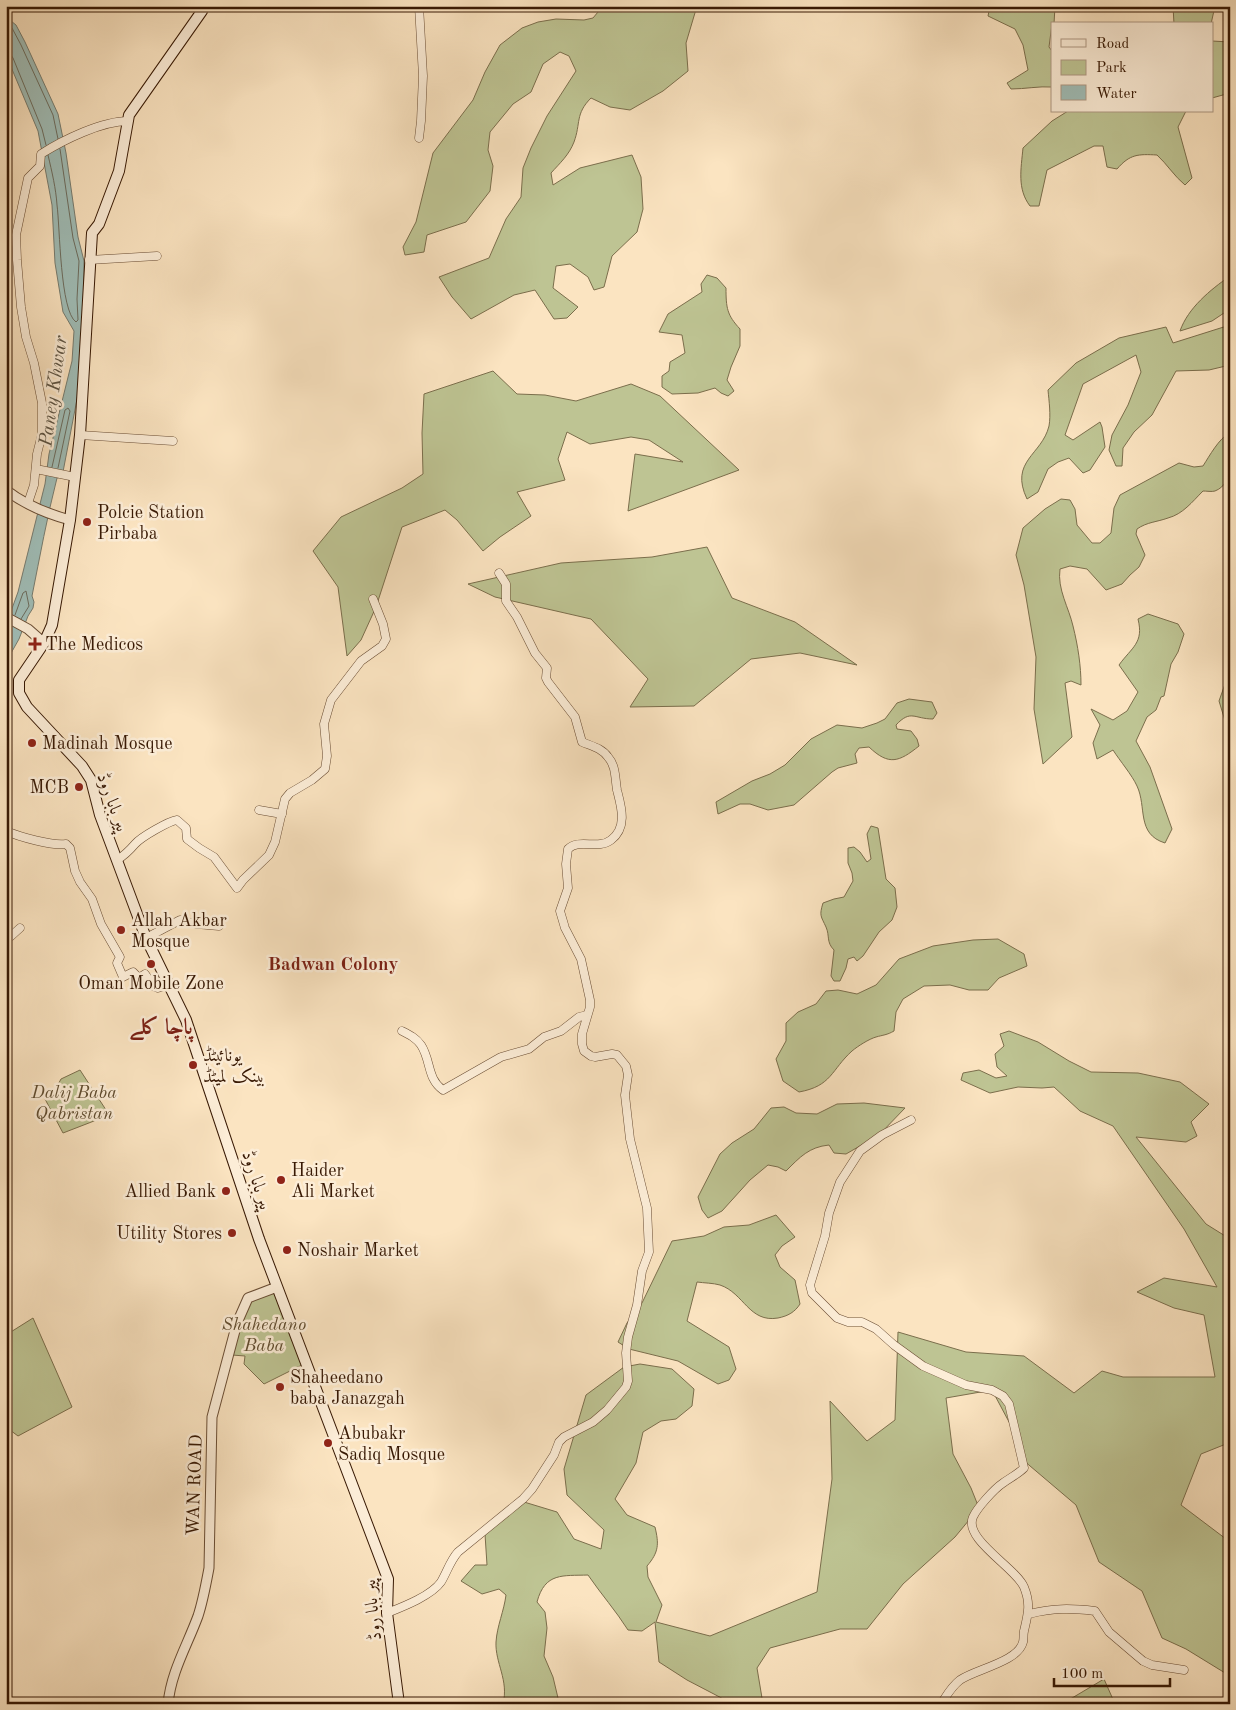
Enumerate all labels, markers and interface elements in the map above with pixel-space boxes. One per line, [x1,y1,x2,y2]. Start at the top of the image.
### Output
legend [1051,22,1214,112]
text: Road [1096,37,1130,52]
text: Park [1096,61,1127,76]
text: Water [1096,87,1137,102]
water label: Paney Khwar [37,334,72,449]
place label: Polcie Station Pirbaba [97,504,205,543]
marker: Polcie Station Pirbaba [81,516,93,528]
place label: The Medicos [45,636,143,654]
marker: The Medicos [29,638,41,650]
place label: Madinah Mosque [42,735,172,753]
marker: Madinah Mosque [26,737,38,749]
street label: پیر بابا روڈ [90,770,133,837]
place label: MCB [29,779,69,797]
marker: MCB [73,781,85,793]
place label: Allah Akbar Mosque [131,912,227,951]
marker: Allah Akbar Mosque [115,924,127,936]
district label: Badwan Colony [268,956,398,975]
marker: Oman Mobile Zone [145,958,157,970]
place label: Oman Mobile Zone [78,975,224,993]
district label: پاچا کلے [129,1015,195,1043]
place label: یونائیٹڈ بینک لمیٹڈ [203,1045,265,1087]
marker: یونائیٹڈ بینک لمیٹڈ [187,1059,199,1071]
park label: Dalij Baba Qabristan [30,1084,117,1123]
street label: پیر بابا روڈ [235,1148,276,1214]
place label: Haider Ali Market [291,1162,375,1201]
marker: Haider Ali Market [275,1174,287,1186]
place label: Allied Bank [125,1183,216,1201]
marker: Allied Bank [220,1185,232,1197]
place label: Utility Stores [116,1225,222,1243]
marker: Utility Stores [226,1227,238,1239]
place label: Noshair Market [297,1242,419,1260]
marker: Noshair Market [281,1244,293,1256]
park label: Shahedano Baba [222,1316,306,1355]
place label: Shaheedano baba Janazgah [290,1369,405,1408]
marker: Shaheedano baba Janazgah [274,1381,286,1393]
place label: Abubakr Sadiq Mosque [338,1425,445,1464]
street label: WAN ROAD [184,1434,206,1536]
marker: Abubakr Sadiq Mosque [322,1437,334,1449]
street label: پیر بابا روڈ [359,1577,388,1641]
scale bar [1054,1655,1170,1687]
text: 100 m [1061,1667,1103,1682]

